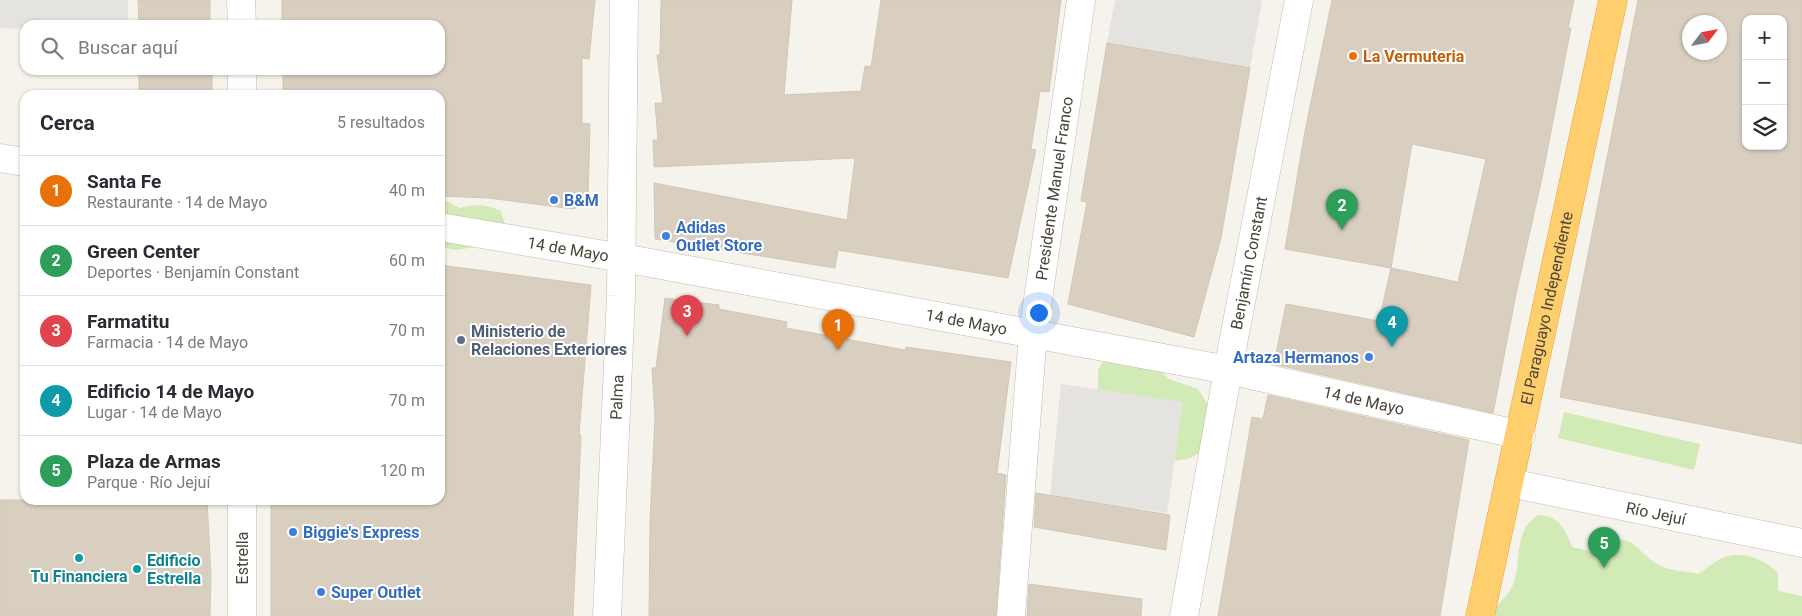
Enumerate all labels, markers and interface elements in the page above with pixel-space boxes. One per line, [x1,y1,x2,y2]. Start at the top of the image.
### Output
north arrow [1682,15,1727,60]
map controls [1742,15,1787,150]
button: + [1742,15,1787,60]
search box [20,20,445,75]
icon: search [38,34,66,62]
text: Buscar aquí [78,36,178,59]
place label: La Vermuteria [1363,47,1465,66]
marker: La Vermuteria [1347,50,1359,62]
button: − [1742,60,1787,105]
street label: Presidente Manuel Franco [1032,95,1077,282]
button: layers [1742,105,1787,150]
text: Cerca [40,111,95,135]
text: 5 resultados [337,113,425,132]
text: Santa Fe [87,170,161,193]
text: 1 [51,181,61,200]
text: 40 m [389,181,425,200]
pin: 2 [1326,189,1358,230]
place label: B&M [564,191,599,210]
text: Restaurante · 14 de Mayo [87,193,267,212]
marker: B&M [548,194,560,206]
street label: Benjamín Constant [1227,195,1271,331]
street label: El Paraguayo Independiente [1517,210,1577,407]
place label: Adidas Outlet Store [676,218,762,255]
marker: Adidas Outlet Store [660,230,672,242]
street label: 14 de Mayo [526,233,610,266]
text: Green Center [87,240,200,263]
text: 2 [51,251,61,270]
text: 60 m [389,251,425,270]
text: Deportes · Benjamín Constant [87,263,299,282]
pin: 3 [671,295,703,336]
your location [1026,300,1052,326]
street label: 14 de Mayo [924,305,1009,339]
pin: 4 [1376,306,1408,347]
pin: 1 [822,309,854,350]
text: Farmatitu [87,310,169,333]
text: 3 [51,321,61,340]
text: 70 m [389,321,425,340]
place label: Ministerio de Relaciones Exteriores [471,322,627,359]
text: Farmacia · 14 de Mayo [87,333,248,352]
marker: Ministerio de Relaciones Exteriores [455,334,467,346]
place label: Artaza Hermanos [1233,348,1359,367]
marker: Artaza Hermanos [1363,351,1375,363]
street label: Palma [607,374,628,420]
text: Edificio 14 de Mayo [87,380,254,403]
street label: 14 de Mayo [1321,382,1406,419]
text: 4 [51,391,61,410]
text: 70 m [389,391,425,410]
text: Lugar · 14 de Mayo [87,403,222,422]
text: Plaza de Armas [87,450,221,473]
text: 5 [51,461,61,480]
text: 120 m [380,461,425,480]
text: Parque · Río Jejuí [87,473,210,492]
street label: Río Jejuí [1624,498,1689,529]
place label: Biggie's Express [303,523,420,542]
marker: Biggie's Express [287,526,299,538]
pin: 5 [1588,527,1620,568]
street label: Estrella [233,532,252,584]
place label: Edificio Estrella [147,551,201,588]
marker: Tu Financiera [73,552,85,564]
marker: Edificio Estrella [131,563,143,575]
place label: Tu Financiera [30,567,128,586]
place label: Super Outlet [331,583,422,602]
marker: Super Outlet [315,586,327,598]

